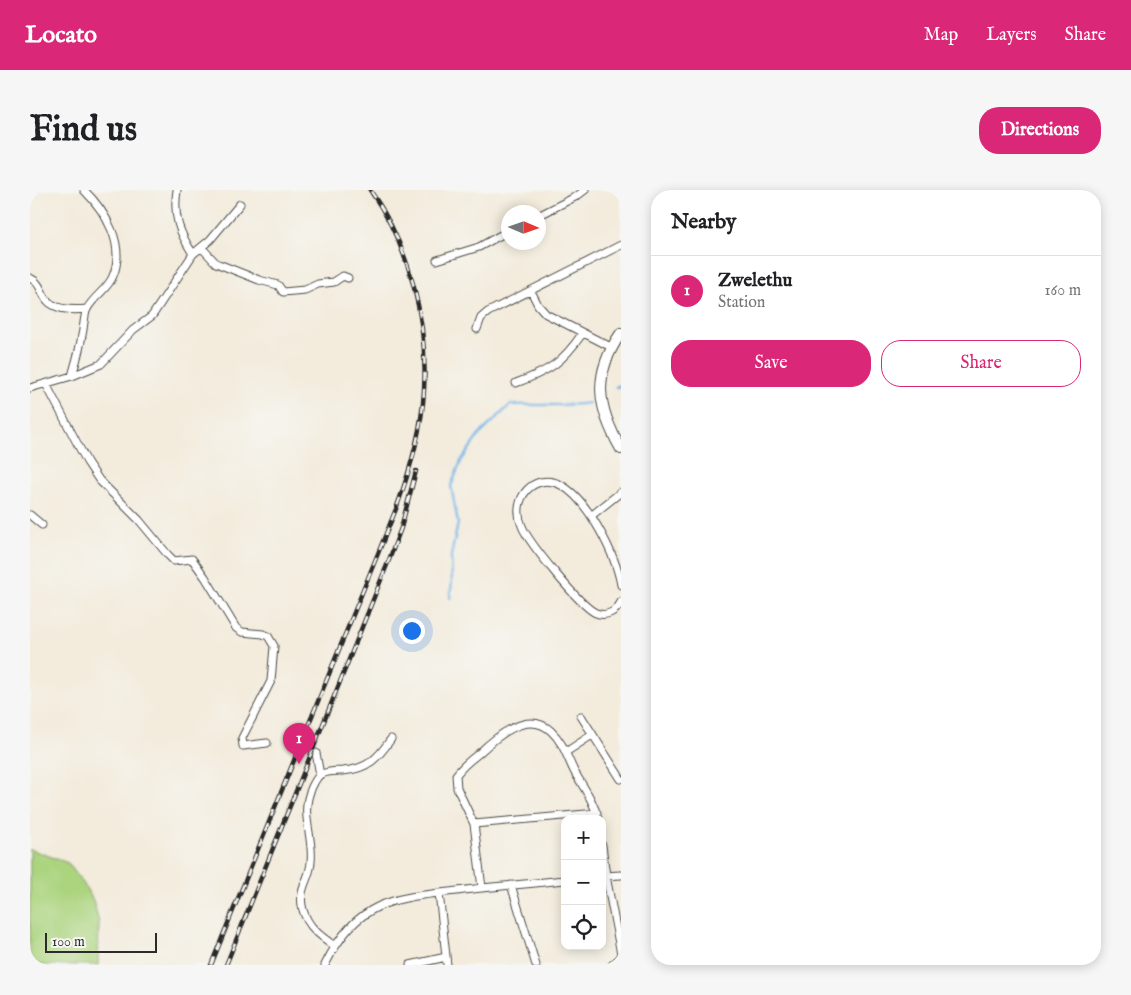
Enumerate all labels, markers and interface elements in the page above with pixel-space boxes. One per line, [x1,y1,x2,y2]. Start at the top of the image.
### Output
text: Locato [25,20,97,51]
text: Map [924,24,958,47]
text: Layers [986,24,1037,47]
text: Share [1065,24,1106,47]
button: Directions [979,107,1101,154]
text: Find us [30,108,137,153]
north arrow [501,205,546,250]
text: Nearby [671,209,736,236]
text: Zwelethu [718,269,792,293]
text: 1 [684,281,690,301]
text: 160 m [1045,281,1081,301]
text: Station [718,293,765,313]
button: Save [671,340,871,387]
button: Share [881,340,1081,387]
your location [399,618,425,644]
pin: 1 [283,723,315,764]
map controls [561,815,606,950]
button: + [561,815,606,860]
button: − [561,860,606,905]
button: locate [561,905,606,950]
scale bar [45,930,158,953]
text: 100 m [52,933,85,951]

